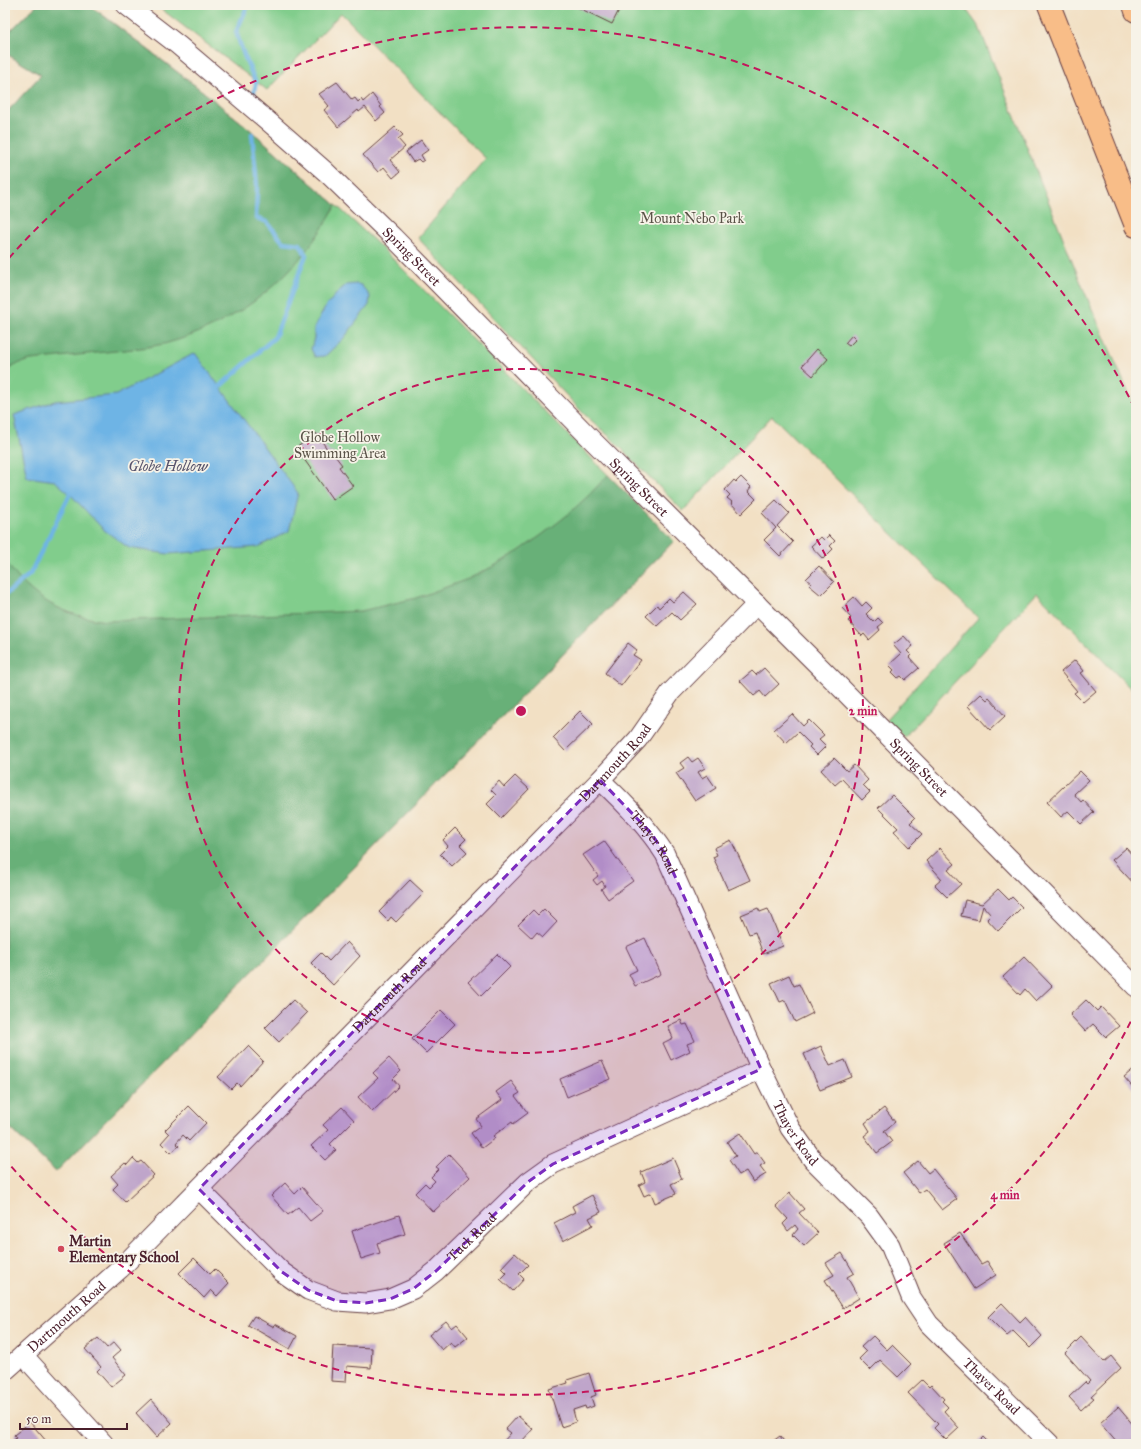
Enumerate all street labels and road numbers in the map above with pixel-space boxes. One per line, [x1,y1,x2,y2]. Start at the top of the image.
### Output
street label: Spring Street [379,223,445,289]
street label: Spring Street [606,454,672,520]
street label: Dartmouth Road [575,720,655,805]
street label: Spring Street [886,734,952,800]
street label: Thayer Road [626,807,681,877]
street label: Dartmouth Road [348,953,430,1036]
street label: Thayer Road [769,1098,822,1169]
street label: Tuck Road [443,1209,500,1264]
street label: Dartmouth Road [24,1277,109,1356]
street label: Thayer Road [959,1354,1024,1418]

